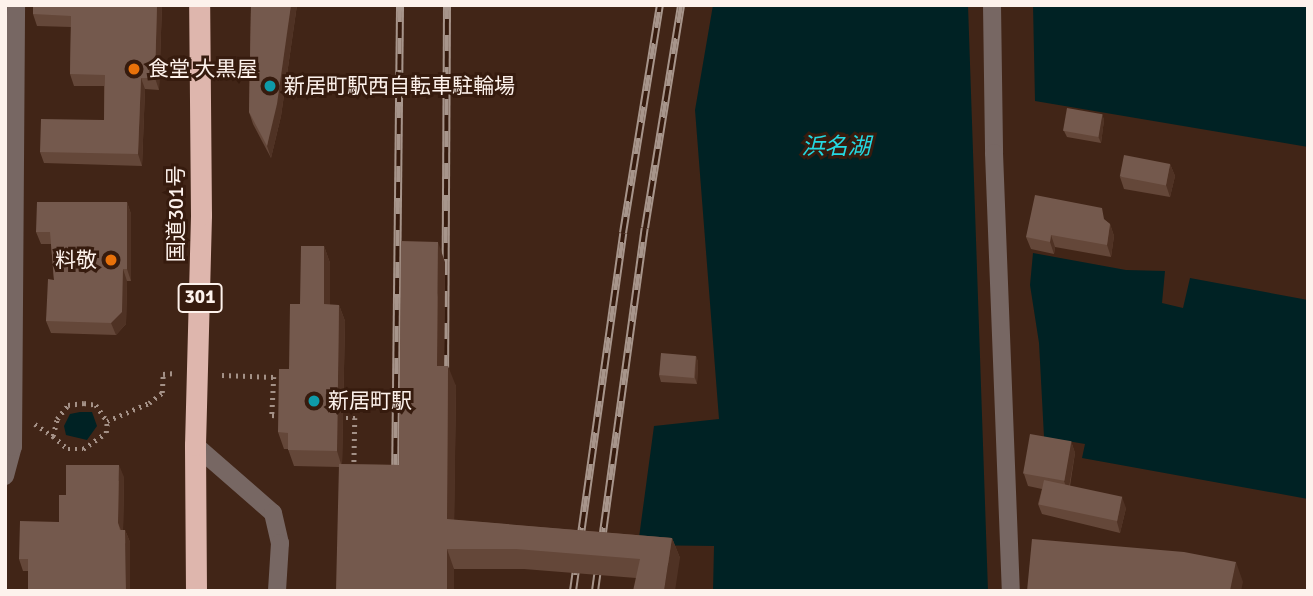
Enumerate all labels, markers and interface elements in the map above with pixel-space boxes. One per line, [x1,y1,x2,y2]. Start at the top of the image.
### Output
place label: 食堂 大黒屋 [148,56,258,82]
marker: 食堂 大黒屋 [126,61,142,77]
place label: 新居町駅西自転車駐輪場 [284,73,515,99]
marker: 新居町駅西自転車駐輪場 [262,78,278,94]
water label: 浜名湖 [802,133,870,161]
street label: 国道301号 [163,165,189,263]
place label: 料敬 [55,247,97,273]
marker: 料敬 [103,252,119,268]
road number: 301 [177,282,223,314]
place label: 新居町駅 [328,388,412,414]
marker: 新居町駅 [306,393,322,409]

